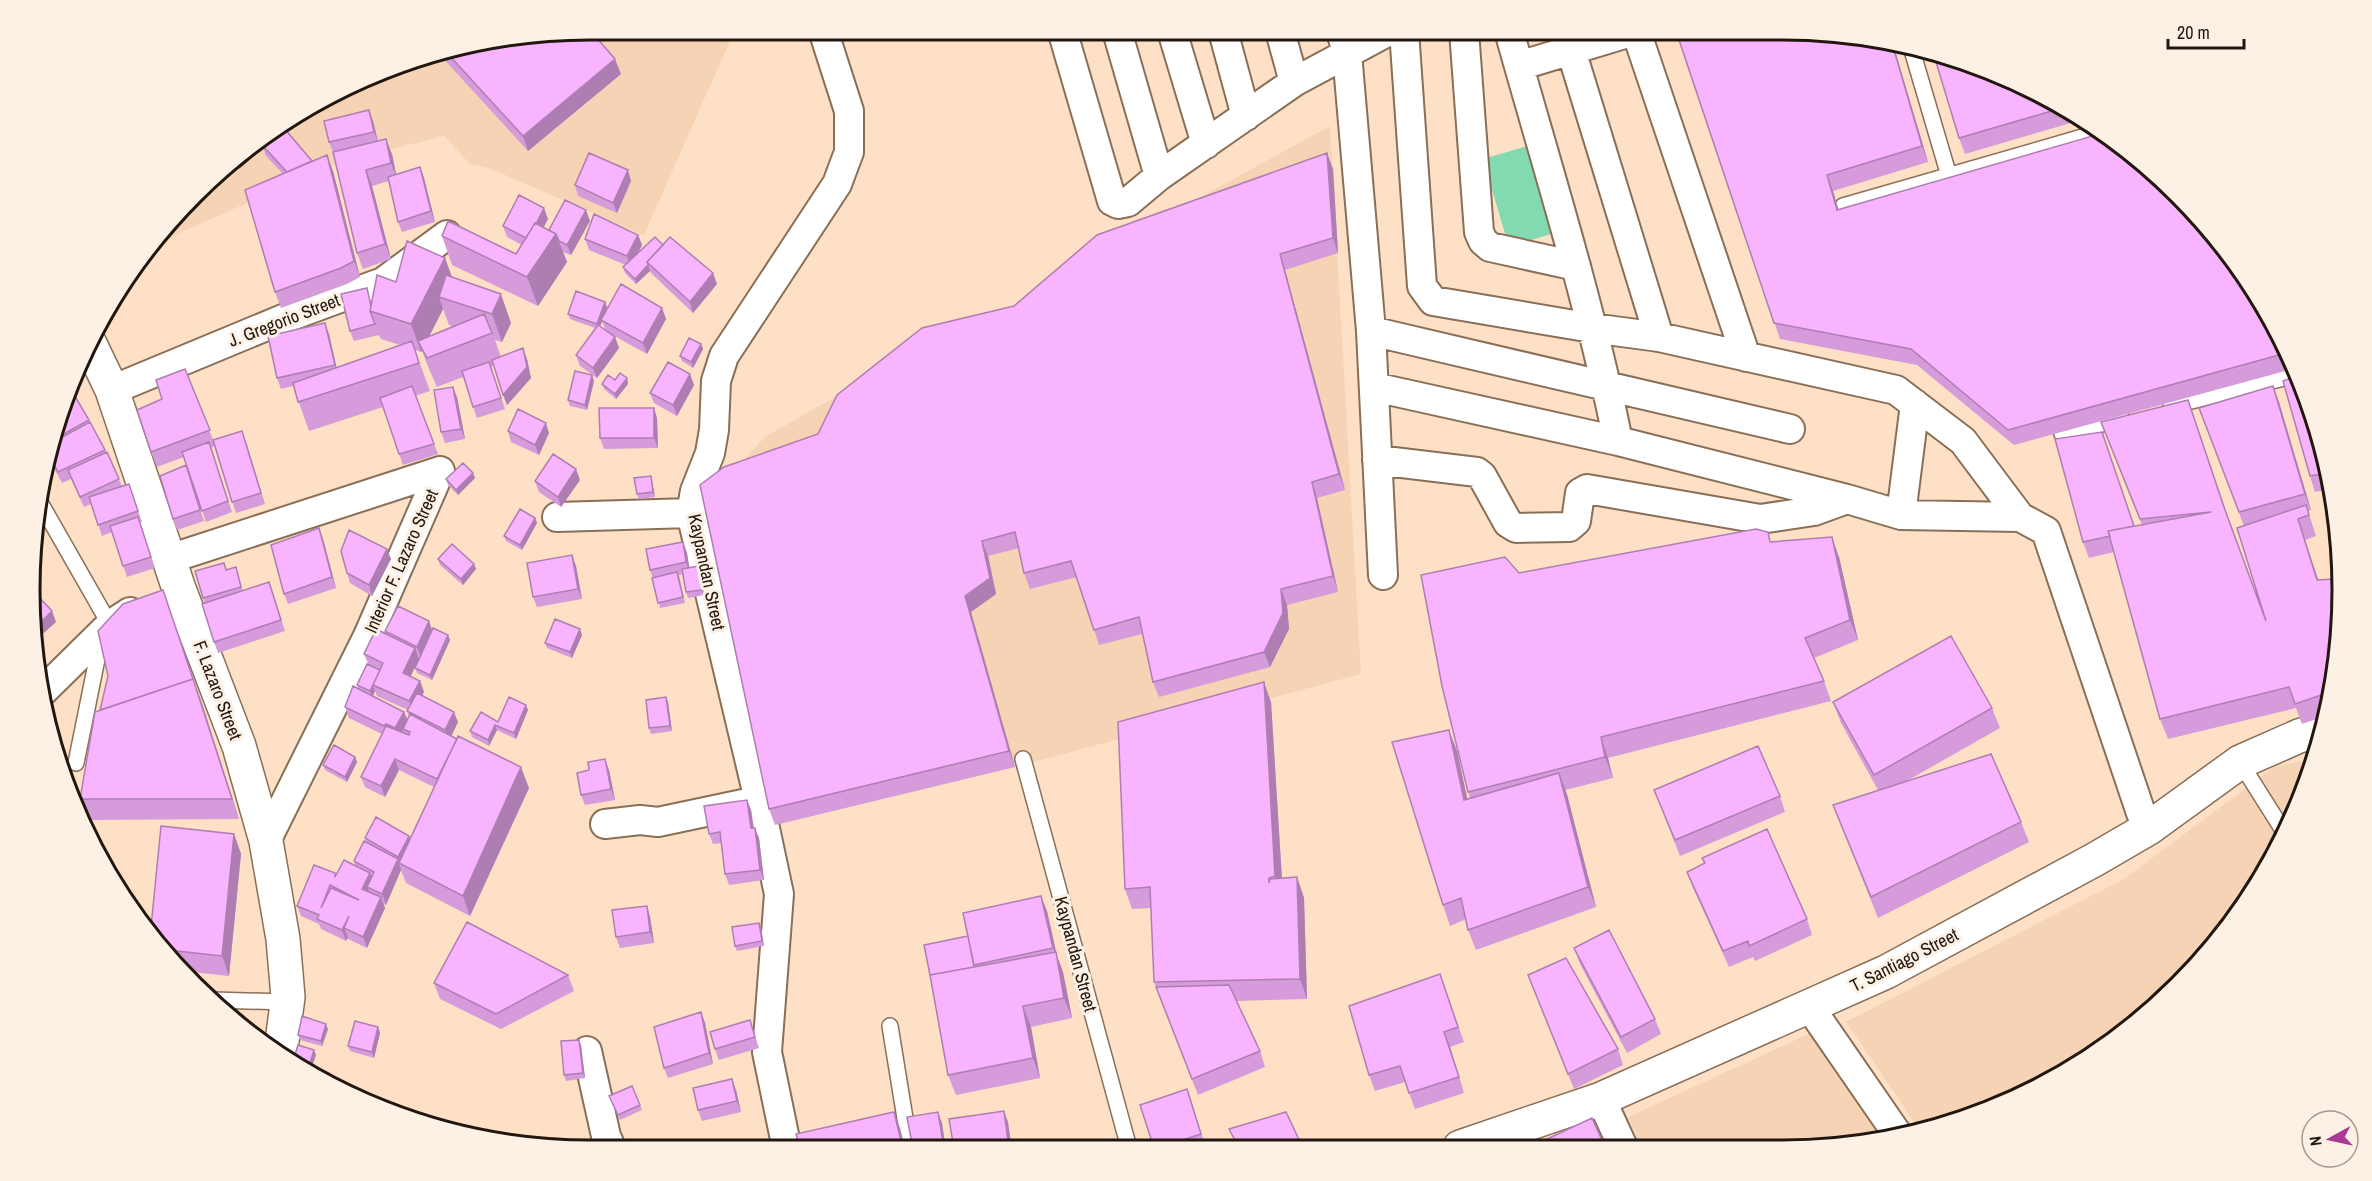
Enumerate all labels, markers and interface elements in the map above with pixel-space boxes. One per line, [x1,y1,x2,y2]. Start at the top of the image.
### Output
scale bar [2168,12,2244,50]
text: 20 m [2177,20,2210,45]
street label: J. Gregorio Street [225,287,343,353]
street label: Interior F. Lazaro Street [358,485,444,637]
street label: Kaypandan Street [682,512,732,632]
street label: F. Lazaro Street [188,637,248,743]
street label: Kaypandan Street [1049,894,1103,1014]
street label: T. Santiago Street [1846,922,1962,998]
north arrow [2300,1109,2360,1169]
text: N [2304,1135,2327,1147]

